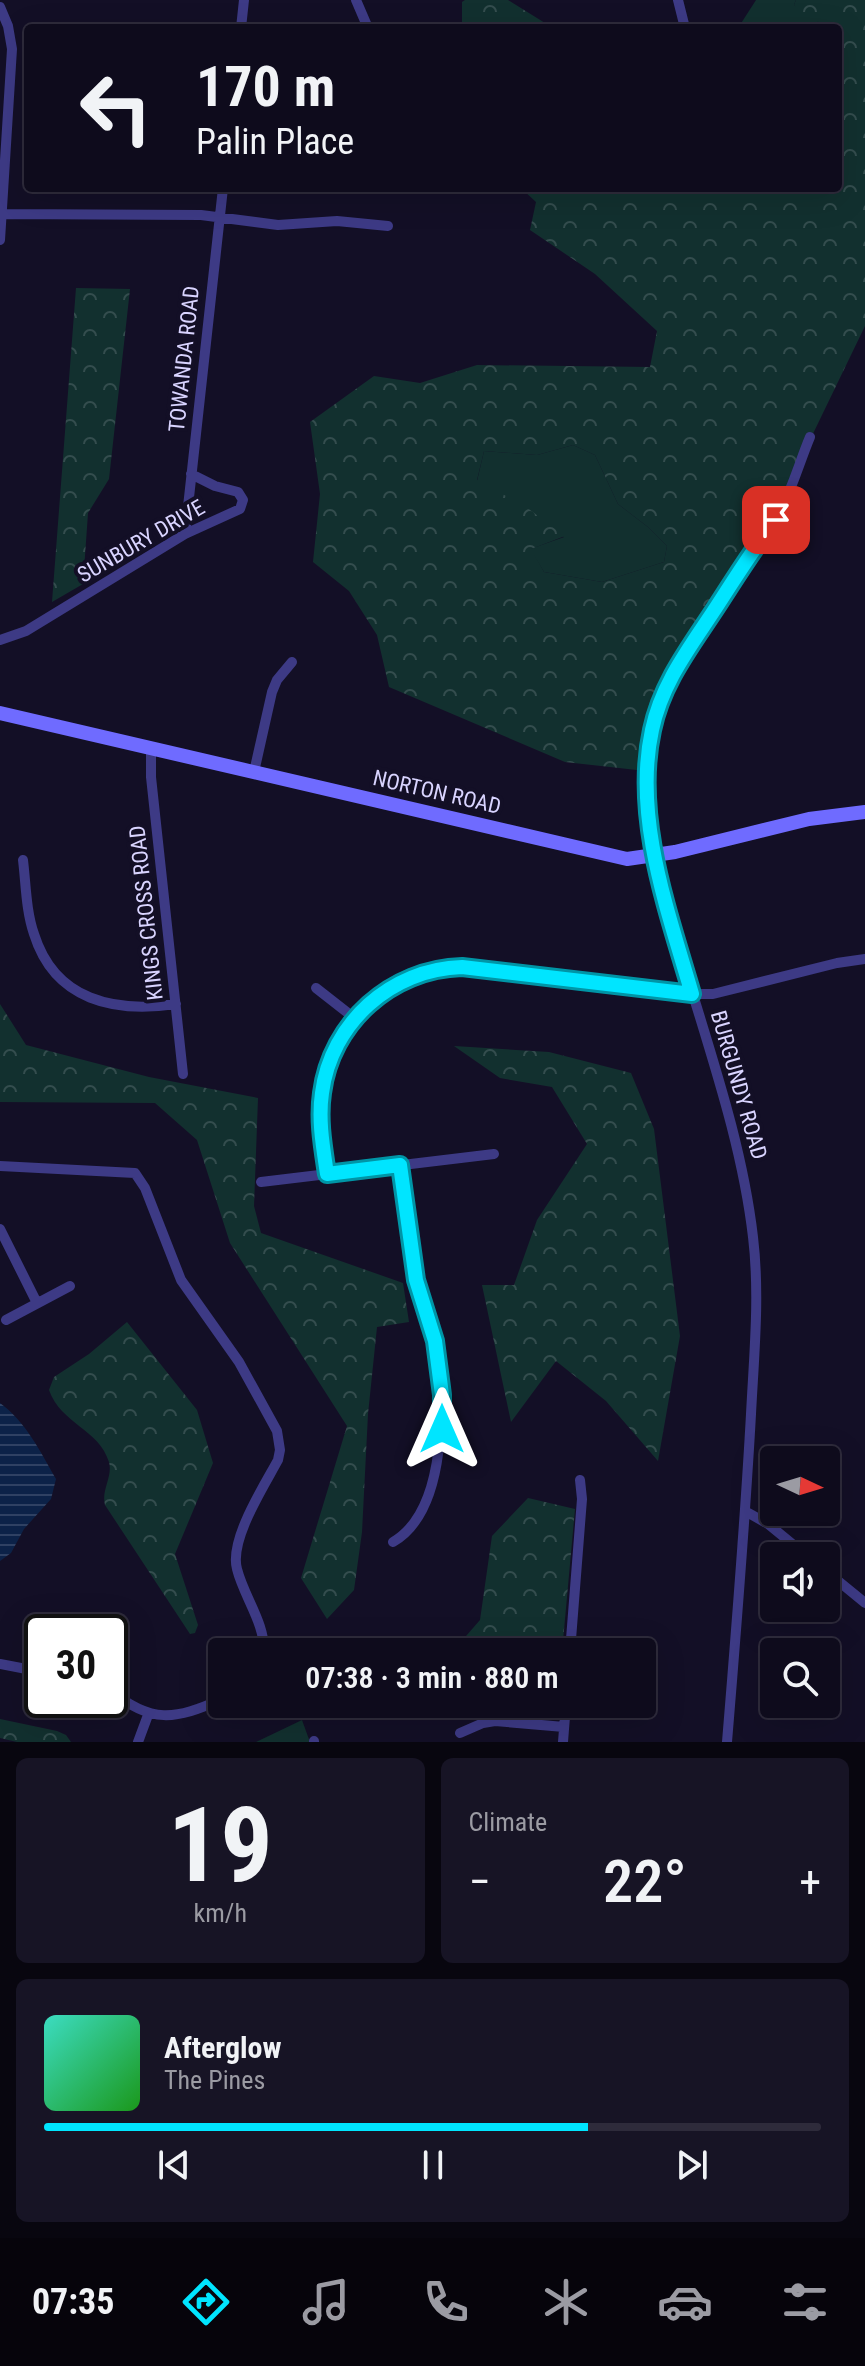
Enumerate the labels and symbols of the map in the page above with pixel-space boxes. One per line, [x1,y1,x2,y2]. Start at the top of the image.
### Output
street label: TOWANDA ROAD [164,285,204,433]
pin [742,486,810,554]
street label: SUNBURY DRIVE [73,495,209,587]
street label: NORTON ROAD [371,765,503,819]
street label: KINGS CROSS ROAD [124,824,168,1002]
street label: BURGUNDY ROAD [706,1008,772,1162]
position arrow [400,1387,484,1471]
north arrow [760,1446,840,1526]
speed limit sign: 30 [24,1614,128,1718]

